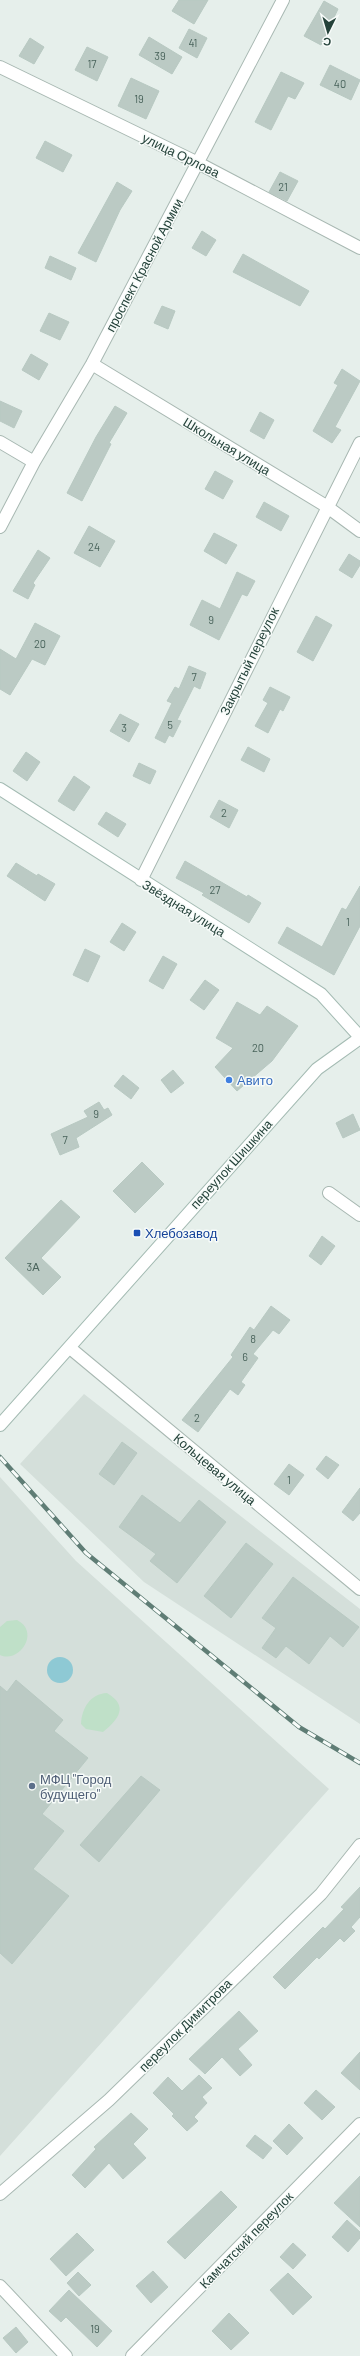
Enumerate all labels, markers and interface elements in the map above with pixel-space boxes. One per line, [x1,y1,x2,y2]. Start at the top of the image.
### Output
north arrow [308,12,348,52]
house number: 41 [189,36,197,49]
text: С [323,36,332,49]
house number: 39 [154,49,166,62]
house number: 17 [87,57,97,70]
house number: 40 [334,77,346,90]
house number: 19 [134,92,144,105]
street label: улица Орлова [140,129,223,181]
house number: 21 [278,180,288,193]
street label: проспект Красной Армии [102,196,186,334]
street label: Школьная улица [181,414,274,479]
house number: 24 [88,540,100,553]
street label: Закрытый переулок [216,604,282,718]
house number: 9 [208,613,214,626]
house number: 20 [34,637,46,650]
house number: 7 [191,670,197,683]
house number: 5 [167,718,173,731]
house number: 3 [121,721,127,734]
house number: 2 [221,806,227,819]
street label: Звёздная улица [139,876,229,940]
house number: 27 [209,883,221,896]
house number: 1 [346,915,350,928]
house number: 20 [252,1041,264,1054]
place label: Авито [237,1072,273,1088]
marker: Авито [224,1075,234,1085]
house number: 9 [93,1107,99,1120]
street label: переулок Шишкина [187,1115,276,1212]
house number: 7 [62,1133,68,1146]
place label: Хлебозавод [145,1225,218,1241]
marker: Хлебозавод [132,1228,142,1238]
house number: 3А [26,1260,40,1273]
house number: 8 [250,1332,256,1345]
house number: 6 [242,1350,248,1363]
house number: 2 [194,1411,200,1424]
street label: Кольцевая улица [170,1430,260,1509]
house number: 1 [287,1473,291,1486]
place label: МФЦ "Город будущего" [40,1771,112,1802]
marker: МФЦ "Город будущего" [27,1781,37,1791]
street label: переулок Димитрова [135,1975,235,2075]
street label: Камчатский переулок [196,2188,296,2292]
house number: 19 [90,2322,100,2335]

